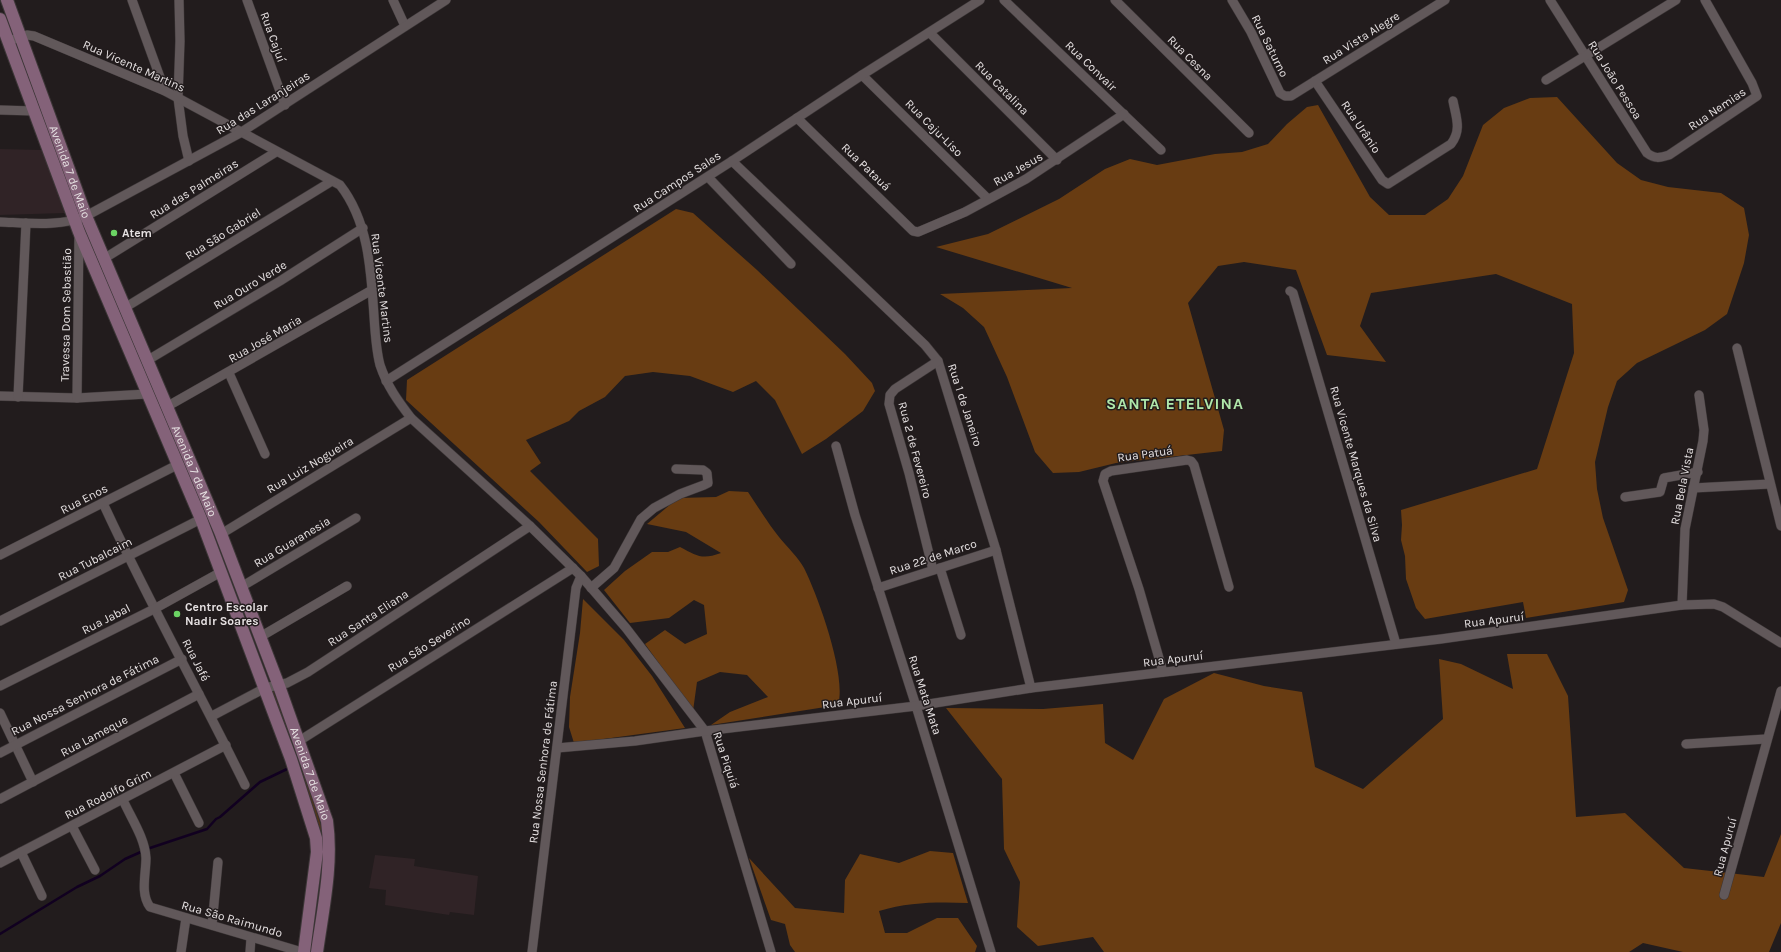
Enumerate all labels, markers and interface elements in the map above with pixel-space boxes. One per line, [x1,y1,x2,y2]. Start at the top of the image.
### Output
street label: Rua Vista Alegre [1320,9,1402,67]
street label: Rua Cajuí [257,10,289,65]
street label: Rua Saturno [1249,12,1291,80]
street label: Rua Cesna [1165,33,1215,83]
street label: Rua Vicente Martins [81,37,187,95]
street label: Rua Convair [1062,38,1120,94]
street label: Rua João Pessoa [1585,38,1645,122]
street label: Rua Catalina [972,58,1032,118]
street label: Rua das Laranjeiras [213,68,313,138]
street label: Rua Nemias [1686,85,1748,133]
street label: Rua Caju-Liso [902,96,966,160]
street label: Rua Urânio [1338,98,1384,156]
street label: Avenida 7 de Maio [46,124,93,220]
street label: Rua Patauá [839,140,893,194]
street label: Rua Campos Sales [631,148,723,216]
street label: Rua Jesus [991,149,1045,189]
street label: Rua das Palmeiras [147,156,241,222]
street label: Rua São Gabriel [183,205,263,263]
place label: Atem [122,226,152,240]
marker: Atem [109,228,119,238]
street label: Rua Vicente Martins [368,232,396,344]
street label: Travessa Dom Sebastião [58,248,74,382]
street label: Rua Ouro Verde [211,258,289,312]
street label: Rua José Maria [226,312,304,366]
street label: Rua 1 de Janeiro [945,362,985,448]
street label: Rua Vicente Marques da Silva [1327,384,1385,544]
district label: SANTA ETELVINA [1106,394,1244,413]
street label: Rua 2 de Fevereiro [895,400,935,500]
street label: Avenida 7 de Maio [169,423,220,519]
street label: Rua Luiz Nogueira [264,434,356,496]
street label: Rua Patuá [1116,443,1174,465]
street label: Rua Bela Vista [1668,446,1696,526]
street label: Rua Enos [58,481,110,517]
street label: Rua Guaranesia [251,514,333,570]
street label: Rua Tubalcaim [56,534,134,584]
street label: Rua 22 de Marco [888,536,978,578]
street label: Rua Santa Eliana [325,587,411,649]
place label: Centro Escolar Nadir Soares [185,600,268,628]
street label: Rua Jabal [79,601,133,637]
marker: Centro Escolar Nadir Soares [172,609,182,619]
street label: Rua Apuruí [1463,609,1525,631]
street label: Rua São Severino [385,613,473,675]
street label: Rua Jafé [179,636,213,684]
street label: Rua Apuruí [1142,648,1204,670]
street label: Rua Nossa Senhora de Fátima [9,652,161,738]
street label: Rua Mata Mata [906,654,944,736]
street label: Rua Nossa Senhora de Fátima [526,680,560,844]
street label: Rua Apuruí [821,690,883,712]
street label: Rua Lameque [58,712,130,760]
street label: Avenida 7 de Maio [287,725,333,822]
street label: Rua Piquiá [710,730,742,790]
street label: Rua Rodolfo Grim [62,766,154,822]
street label: Rua Apuruí [1710,816,1740,878]
street label: Rua São Raimundo [180,898,284,940]

